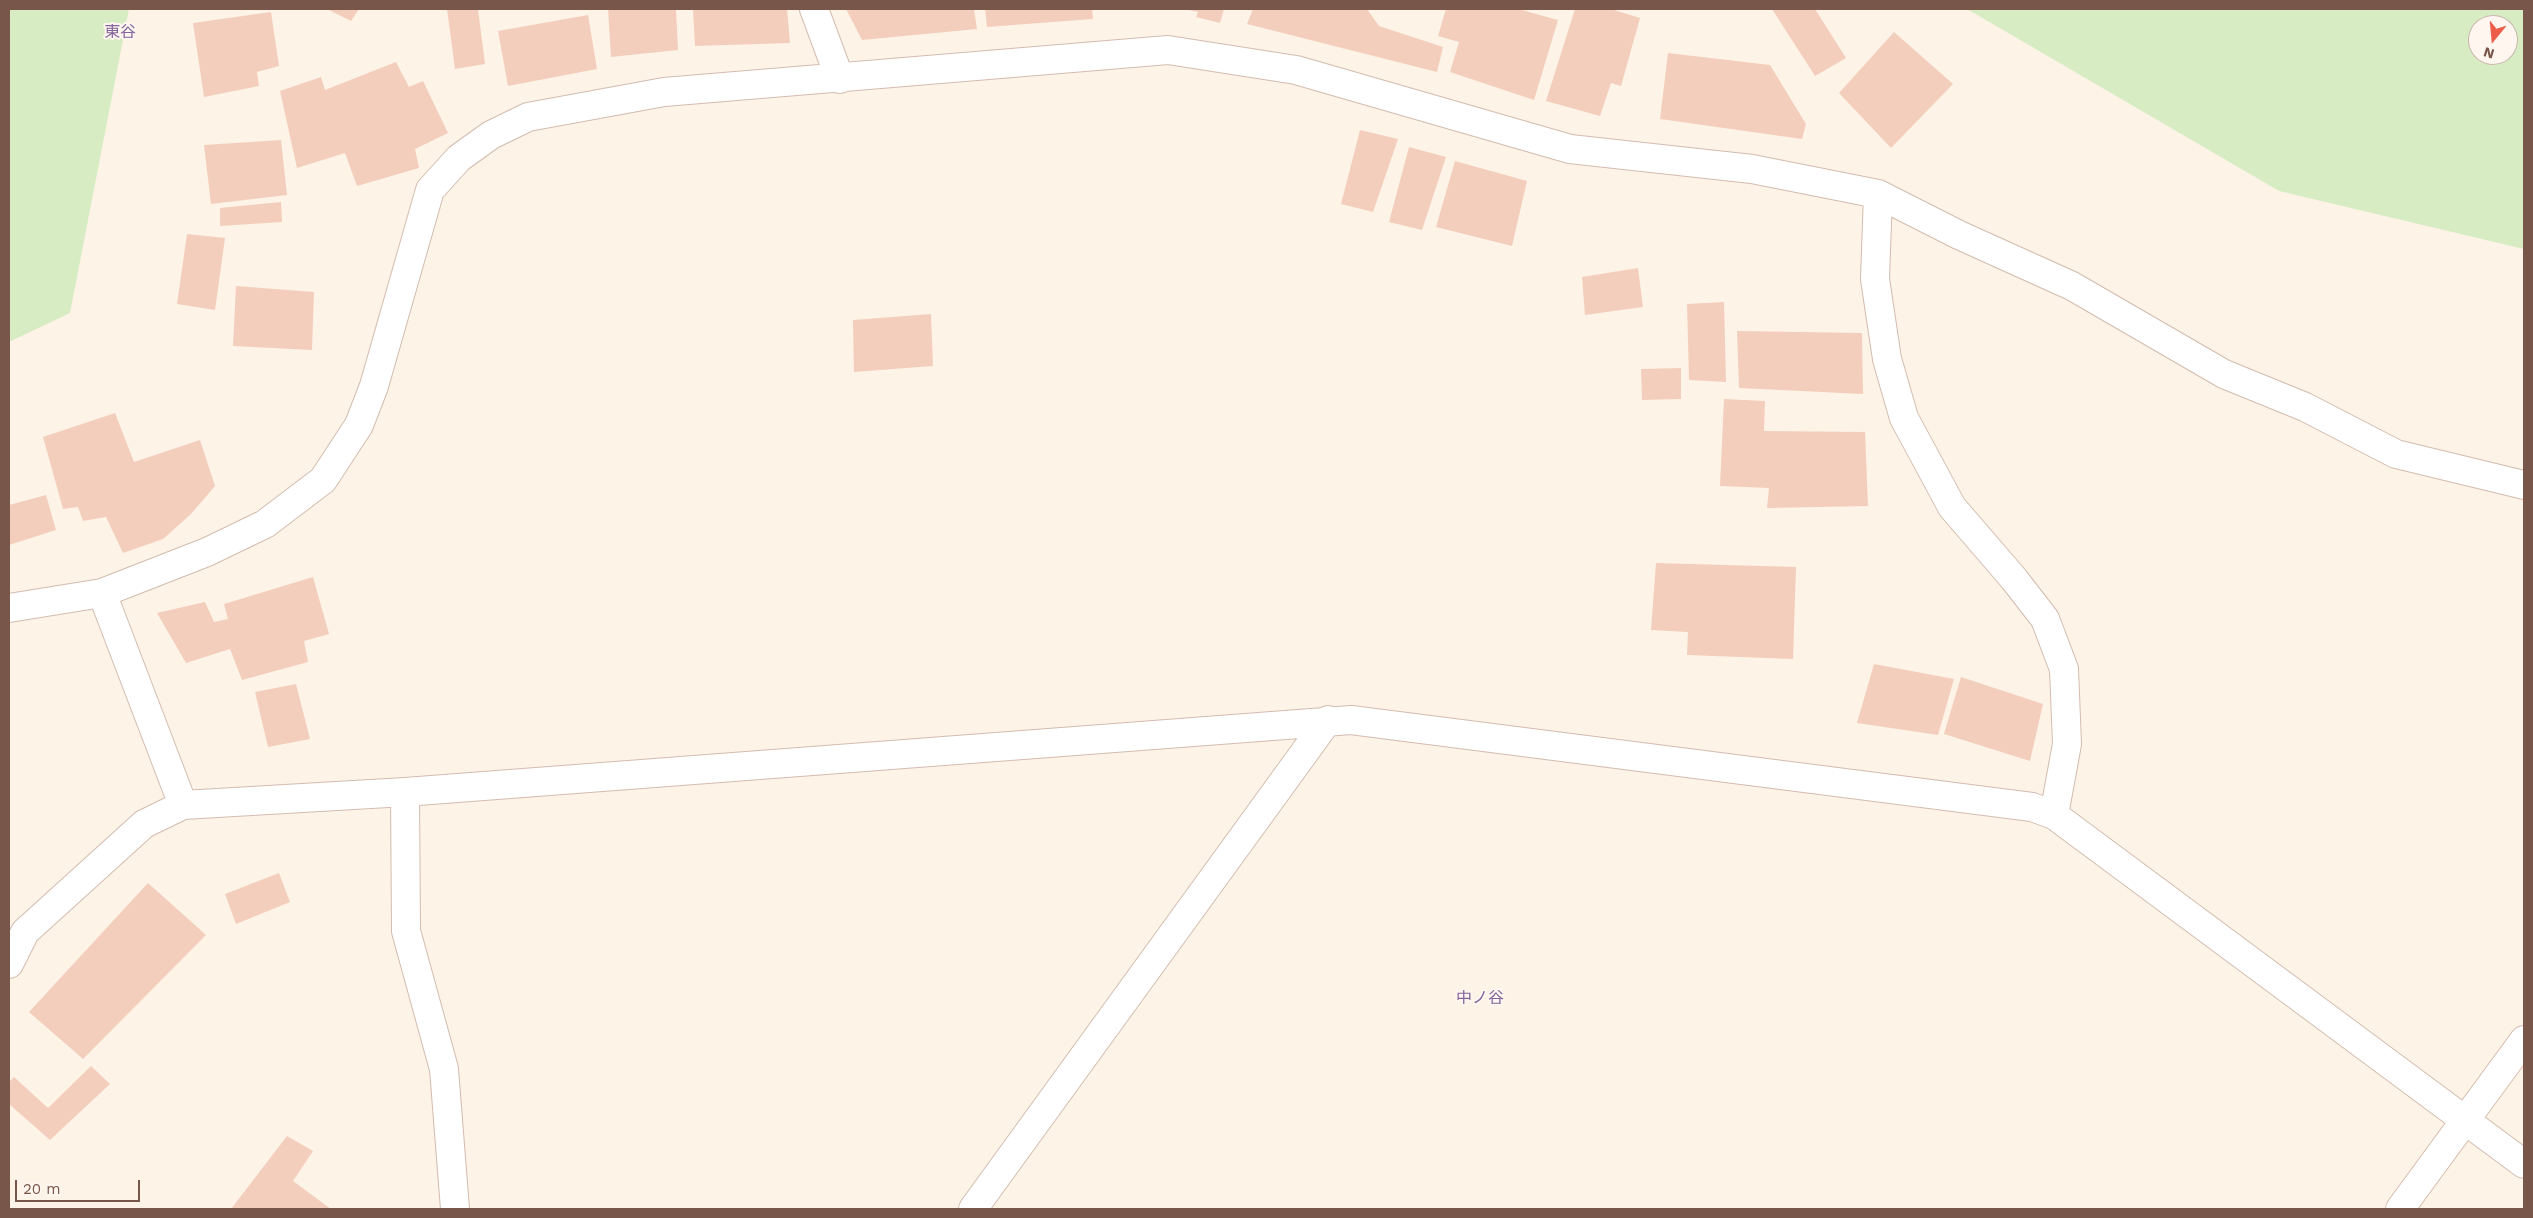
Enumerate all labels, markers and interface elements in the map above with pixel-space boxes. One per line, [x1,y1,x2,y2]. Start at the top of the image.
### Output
north arrow [2468,15,2518,65]
district label: 東谷 [104,22,136,42]
text: N [2482,44,2496,63]
district label: 中ノ谷 [1456,988,1504,1008]
scale bar [18,1170,142,1202]
text: 20 m [23,1180,61,1198]

